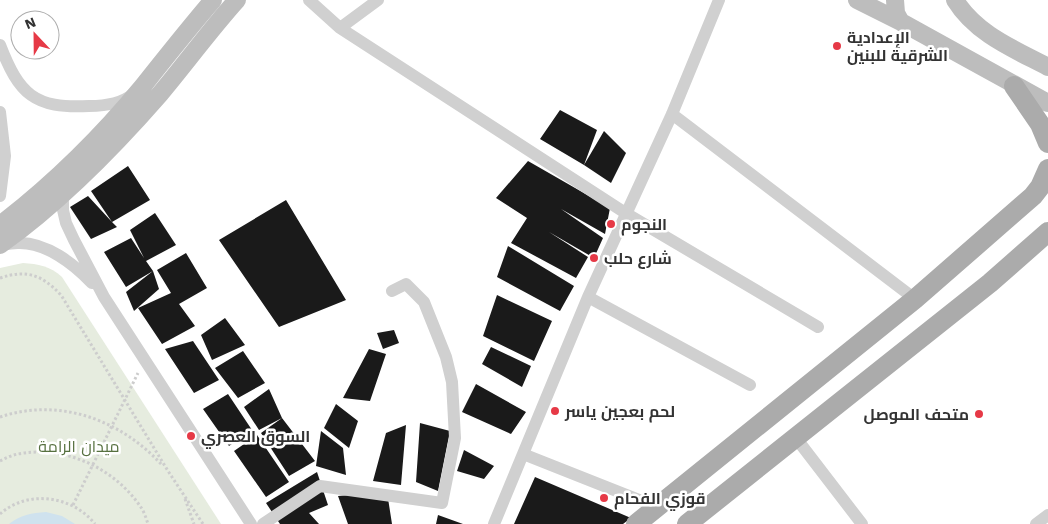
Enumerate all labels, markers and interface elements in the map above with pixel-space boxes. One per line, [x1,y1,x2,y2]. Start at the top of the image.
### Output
north arrow [10,10,60,60]
text: N [22,14,38,32]
place label: الإعدادية الشرقية للبنين [847,28,948,65]
marker: الإعدادية الشرقية للبنين [831,40,843,52]
place label: النجوم [621,215,667,236]
marker: النجوم [605,218,617,230]
place label: شارع حلب [604,249,672,269]
marker: شارع حلب [588,252,600,264]
place label: لحم بعجين ياسر [564,402,675,423]
marker: لحم بعجين ياسر [549,405,561,417]
place label: متحف الموصل [864,405,969,424]
marker: متحف الموصل [973,408,985,420]
place label: السوق العصري [201,427,310,449]
marker: السوق العصري [185,430,197,442]
park label: ميدان الرامة [38,437,120,457]
place label: قوزي الفحام [614,489,706,511]
marker: قوزي الفحام [598,492,610,504]

